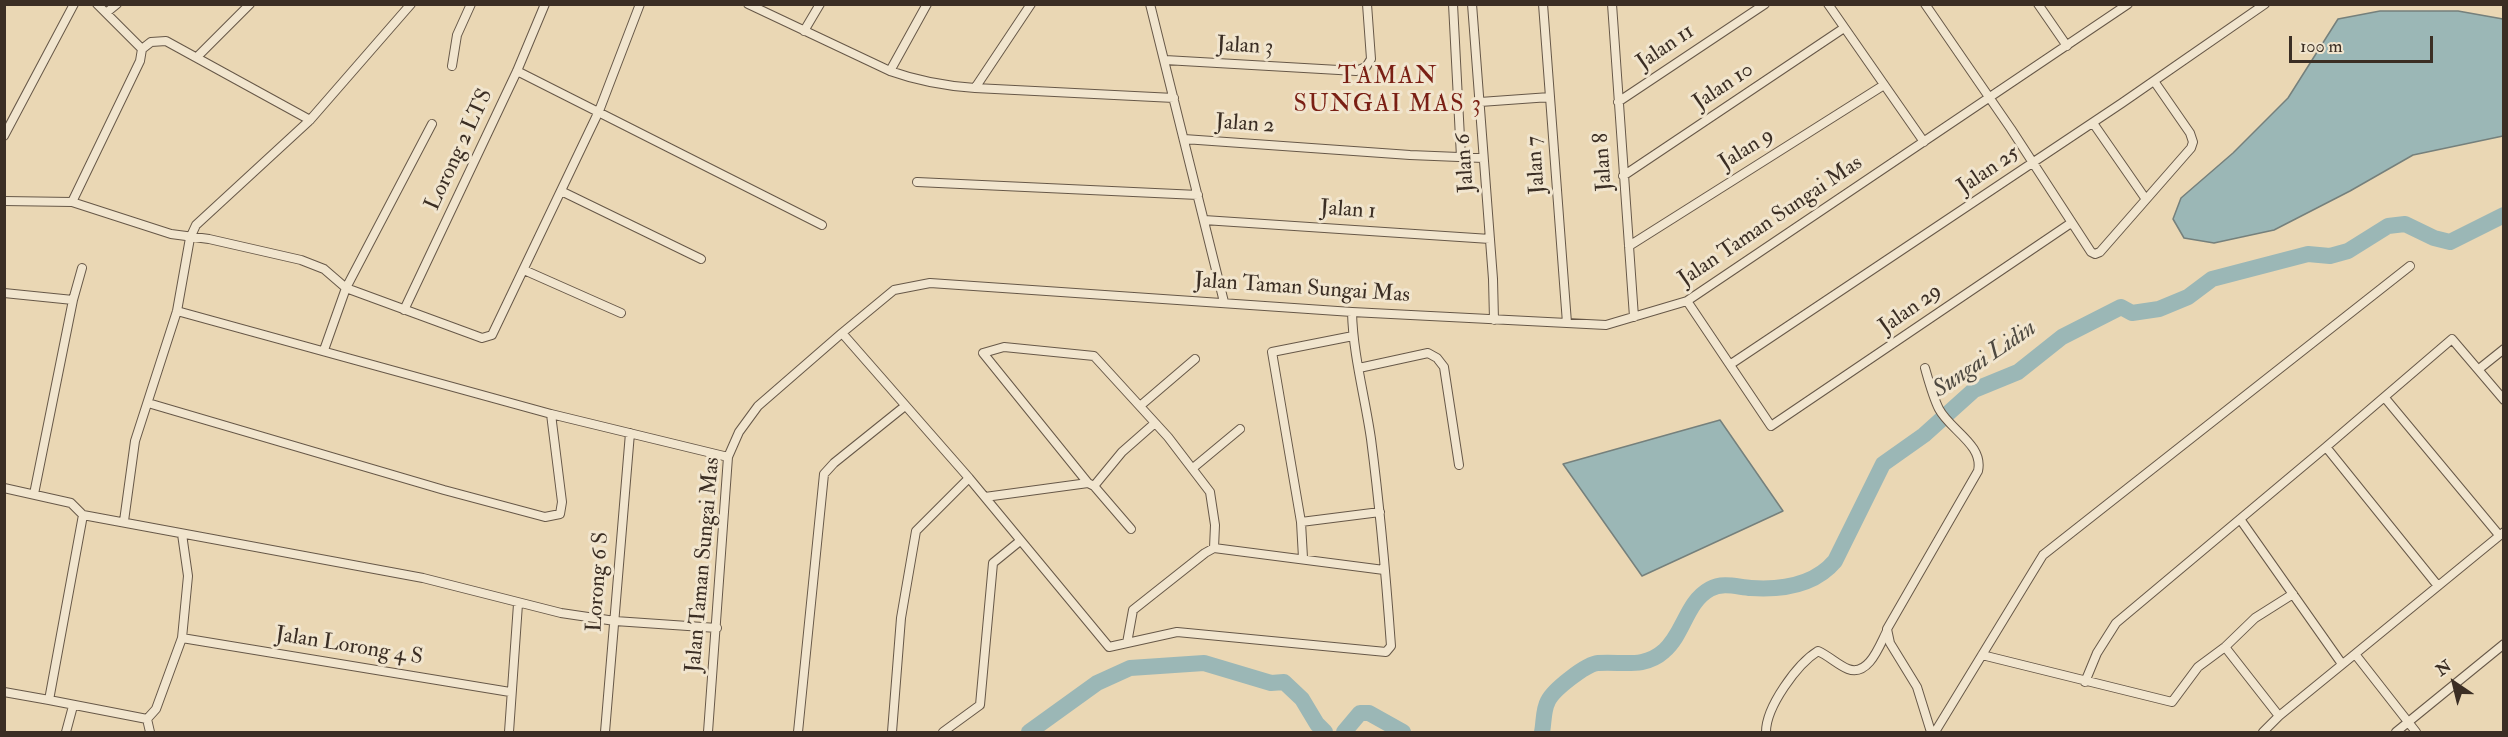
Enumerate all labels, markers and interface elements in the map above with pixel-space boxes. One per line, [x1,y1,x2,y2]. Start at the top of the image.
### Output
street label: Jalan 11 [1632,19,1700,77]
scale bar [2292,24,2436,62]
street label: Jalan 3 [1216,32,1274,62]
text: 100 m [2300,35,2343,58]
street label: Jalan 10 [1689,57,1759,117]
district label: TAMAN SUNGAI MAS 3 [1294,64,1482,120]
street label: Lorong 2 LTS [420,85,500,215]
street label: Jalan 2 [1215,110,1275,140]
street label: Jalan 9 [1715,123,1779,177]
street label: Jalan 8 [1589,132,1619,192]
street label: Jalan 6 [1451,133,1481,193]
street label: Jalan 7 [1522,135,1552,195]
street label: Jalan 25 [1953,141,2025,201]
street label: Jalan Taman Sungai Mas [1674,151,1868,293]
street label: Jalan 1 [1319,196,1377,226]
street label: Jalan Taman Sungai Mas [1193,268,1411,310]
street label: Jalan 29 [1875,279,1947,341]
water label: Sungai Lidin [1928,315,2042,405]
street label: Jalan Taman Sungai Mas [681,456,727,674]
street label: Lorong 6 S [582,531,616,633]
street label: Jalan Lorong 4 S [273,622,425,672]
north arrow [2424,653,2484,713]
text: N [2432,656,2455,681]

